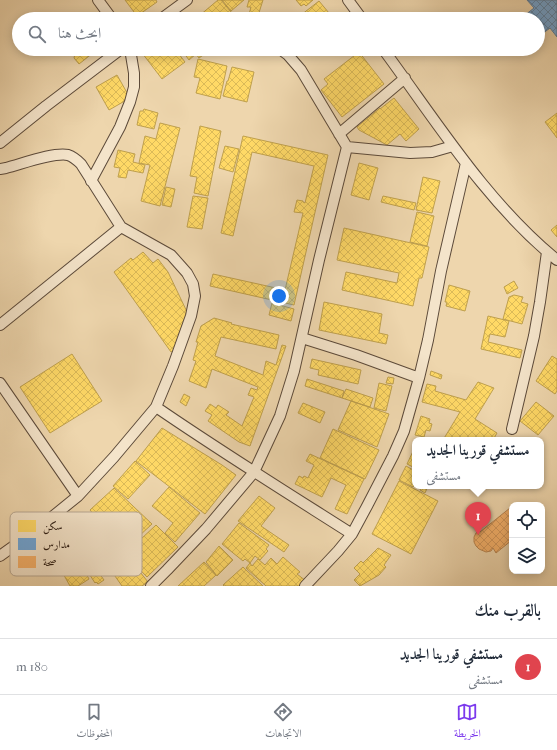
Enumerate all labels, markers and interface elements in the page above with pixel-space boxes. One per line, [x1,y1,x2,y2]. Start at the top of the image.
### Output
search box [12,12,545,56]
icon: search [26,23,48,45]
text: ابحث هنا [58,24,101,42]
your location [269,286,289,306]
popup [412,437,544,489]
text: مستشفي قورينا الجديد [426,441,530,459]
text: مستشفى [426,468,461,483]
pin: 1 [465,502,491,535]
map controls [509,502,545,574]
button: locate [509,502,545,538]
legend [10,512,142,576]
text: سكن [43,520,62,535]
text: مدارس [43,538,70,551]
button: layers [509,538,545,574]
text: صحة [43,556,57,569]
text: بالقرب منك [475,600,541,620]
text: مستشفي قورينا الجديد [400,645,503,663]
text: 180 m [16,659,48,674]
text: 1 [526,659,530,674]
text: مستشفى [468,672,503,687]
tab: المحفوظات [76,701,112,744]
tab: الاتجاهات [265,701,302,744]
tab: الخريطة [454,701,481,744]

